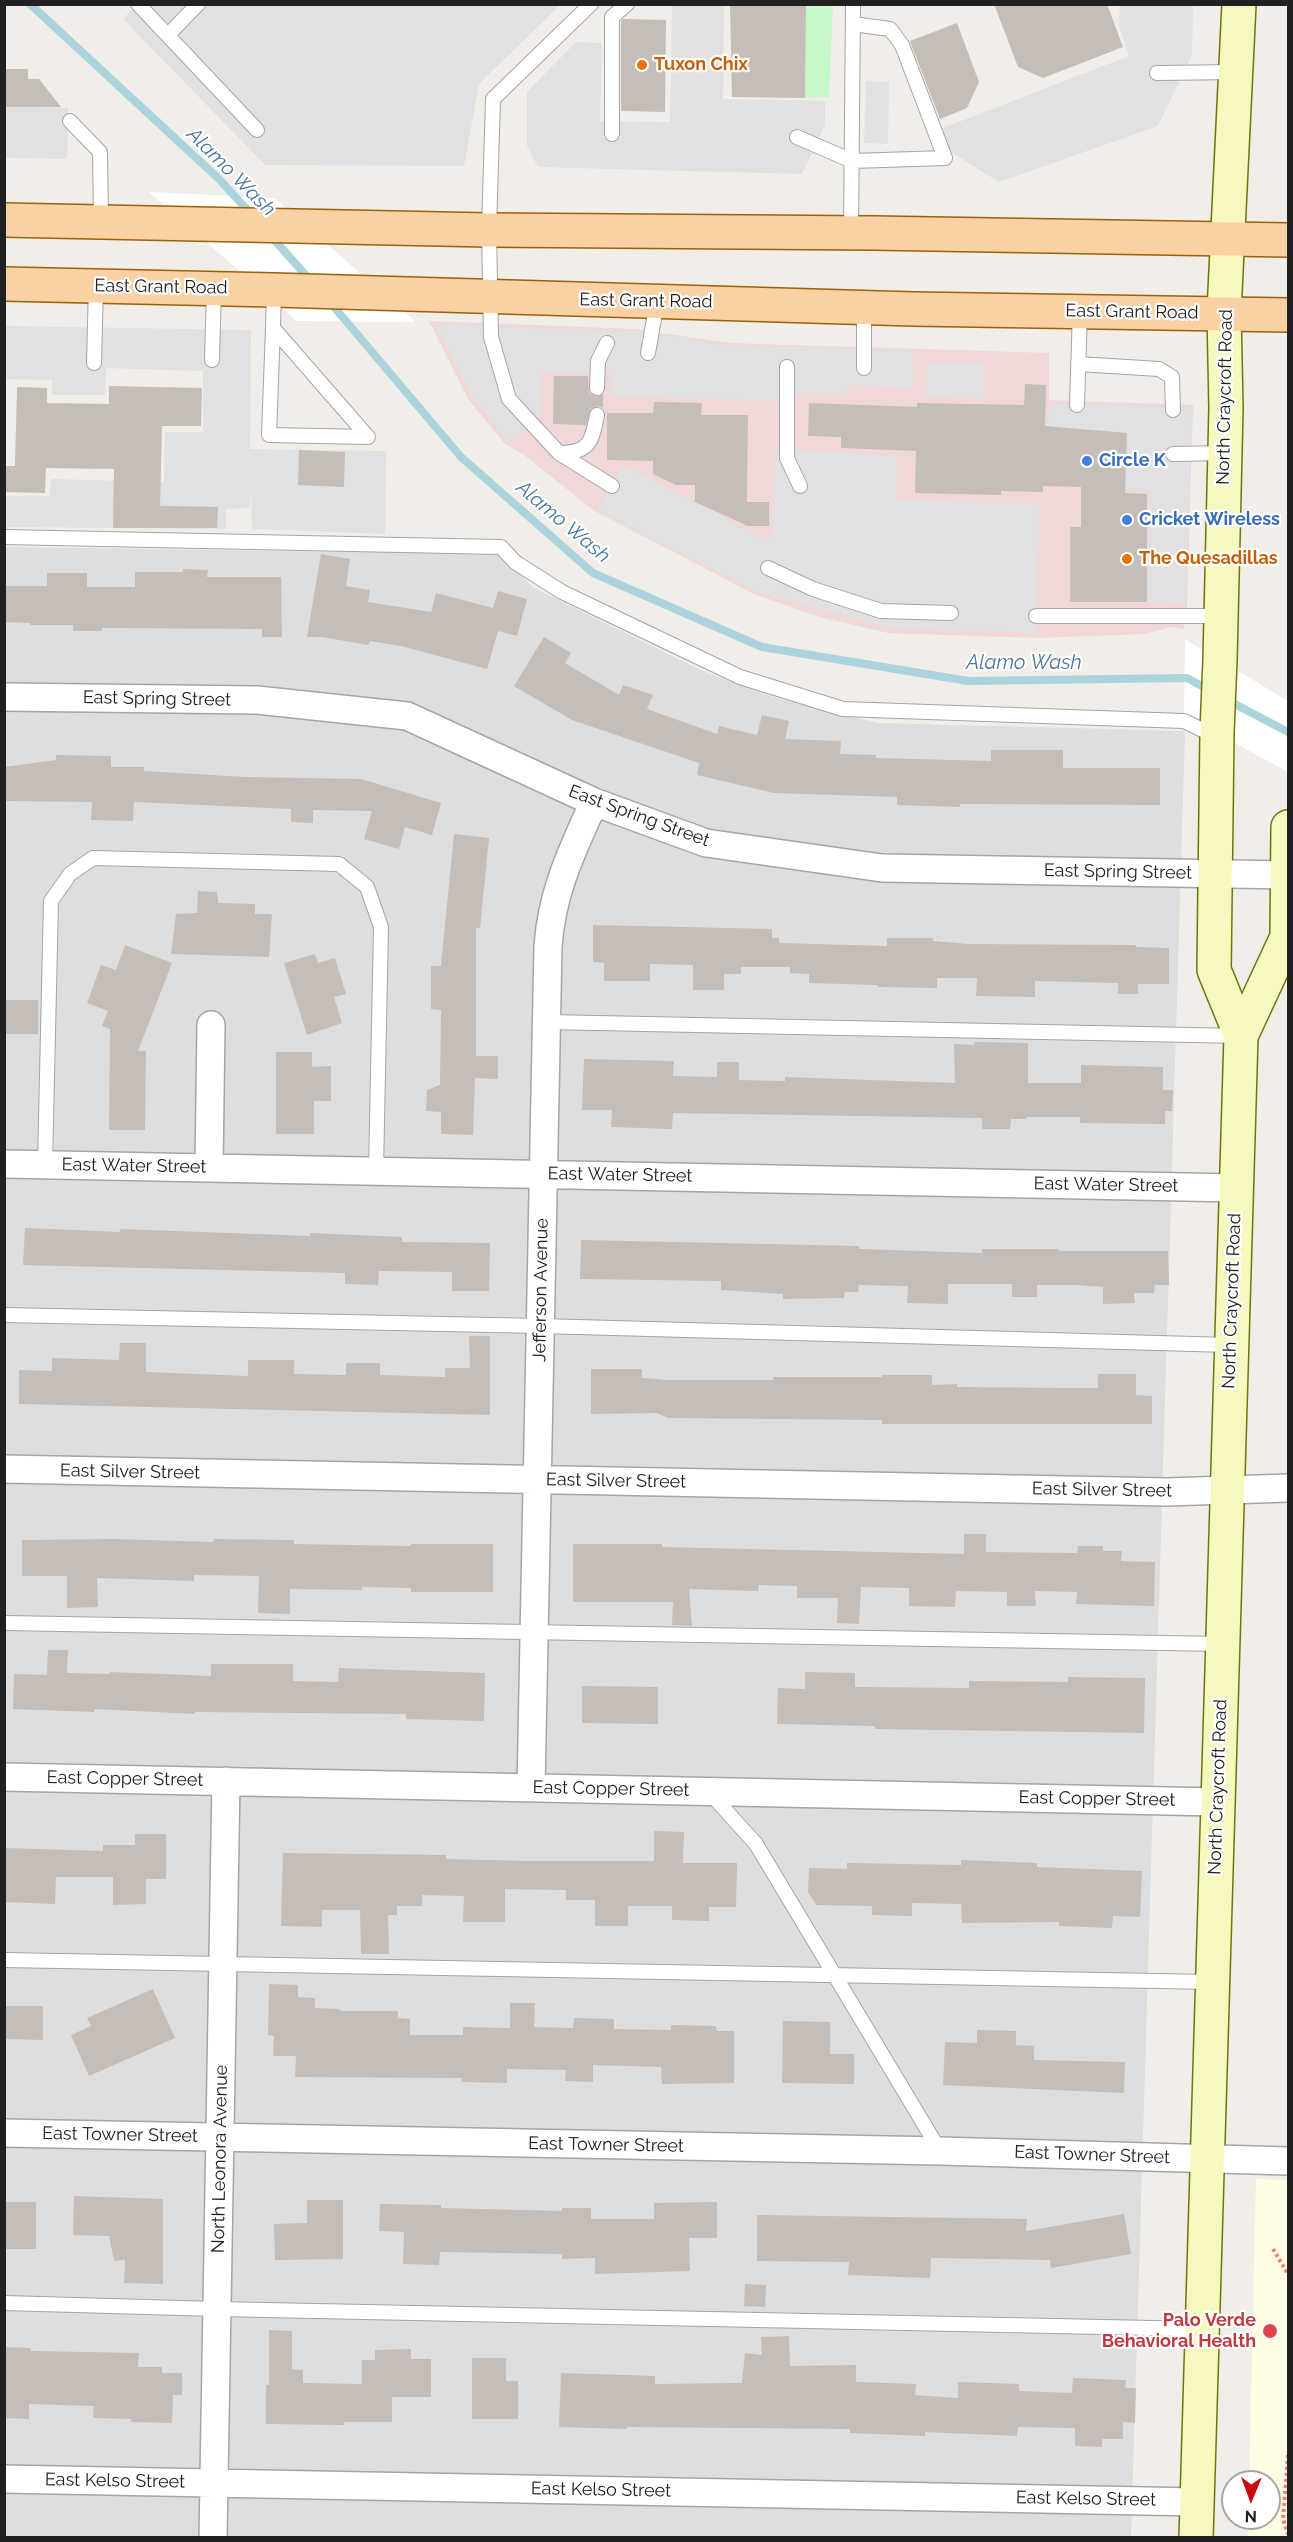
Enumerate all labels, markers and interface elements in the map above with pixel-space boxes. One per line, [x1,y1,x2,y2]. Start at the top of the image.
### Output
place label: Tuxon Chix [654,54,748,76]
marker: Tuxon Chix [635,58,649,72]
water label: Alamo Wash [182,123,280,221]
street label: East Grant Road [94,275,228,299]
street label: East Grant Road [579,289,713,313]
street label: East Grant Road [1065,300,1199,324]
street label: North Craycroft Road [1213,309,1237,485]
place label: Circle K [1099,450,1166,472]
marker: Circle K [1080,454,1094,468]
water label: Alamo Wash [511,476,615,568]
place label: Cricket Wireless [1139,509,1280,531]
marker: Cricket Wireless [1120,513,1134,527]
place label: The Quesadillas [1139,548,1278,570]
marker: The Quesadillas [1120,552,1134,566]
water label: Alamo Wash [966,651,1082,675]
street label: East Spring Street [83,687,231,711]
street label: East Spring Street [566,780,712,852]
street label: East Spring Street [1044,860,1192,884]
street label: East Water Street [61,1154,207,1178]
street label: East Water Street [547,1163,693,1187]
street label: East Water Street [1033,1173,1179,1197]
street label: North Craycroft Road [1218,1213,1246,1389]
street label: Jefferson Avenue [529,1218,553,1362]
street label: East Silver Street [60,1460,200,1484]
street label: East Silver Street [546,1469,686,1493]
street label: East Silver Street [1032,1478,1172,1502]
street label: North Craycroft Road [1204,1699,1232,1875]
street label: East Copper Street [46,1767,204,1791]
street label: East Copper Street [532,1777,690,1801]
street label: East Copper Street [1018,1787,1176,1811]
street label: North Leonora Avenue [208,2065,232,2253]
street label: East Towner Street [42,2123,198,2147]
street label: East Towner Street [528,2133,684,2157]
street label: East Towner Street [1014,2141,1170,2169]
place label: Palo Verde Behavioral Health [1102,2310,1256,2352]
marker: Palo Verde Behavioral Health [1261,2322,1279,2340]
street label: East Kelso Street [45,2469,185,2493]
north arrow [1221,2470,1281,2530]
street label: East Kelso Street [531,2478,671,2502]
street label: East Kelso Street [1016,2487,1156,2511]
text: N [1244,2507,1257,2526]

